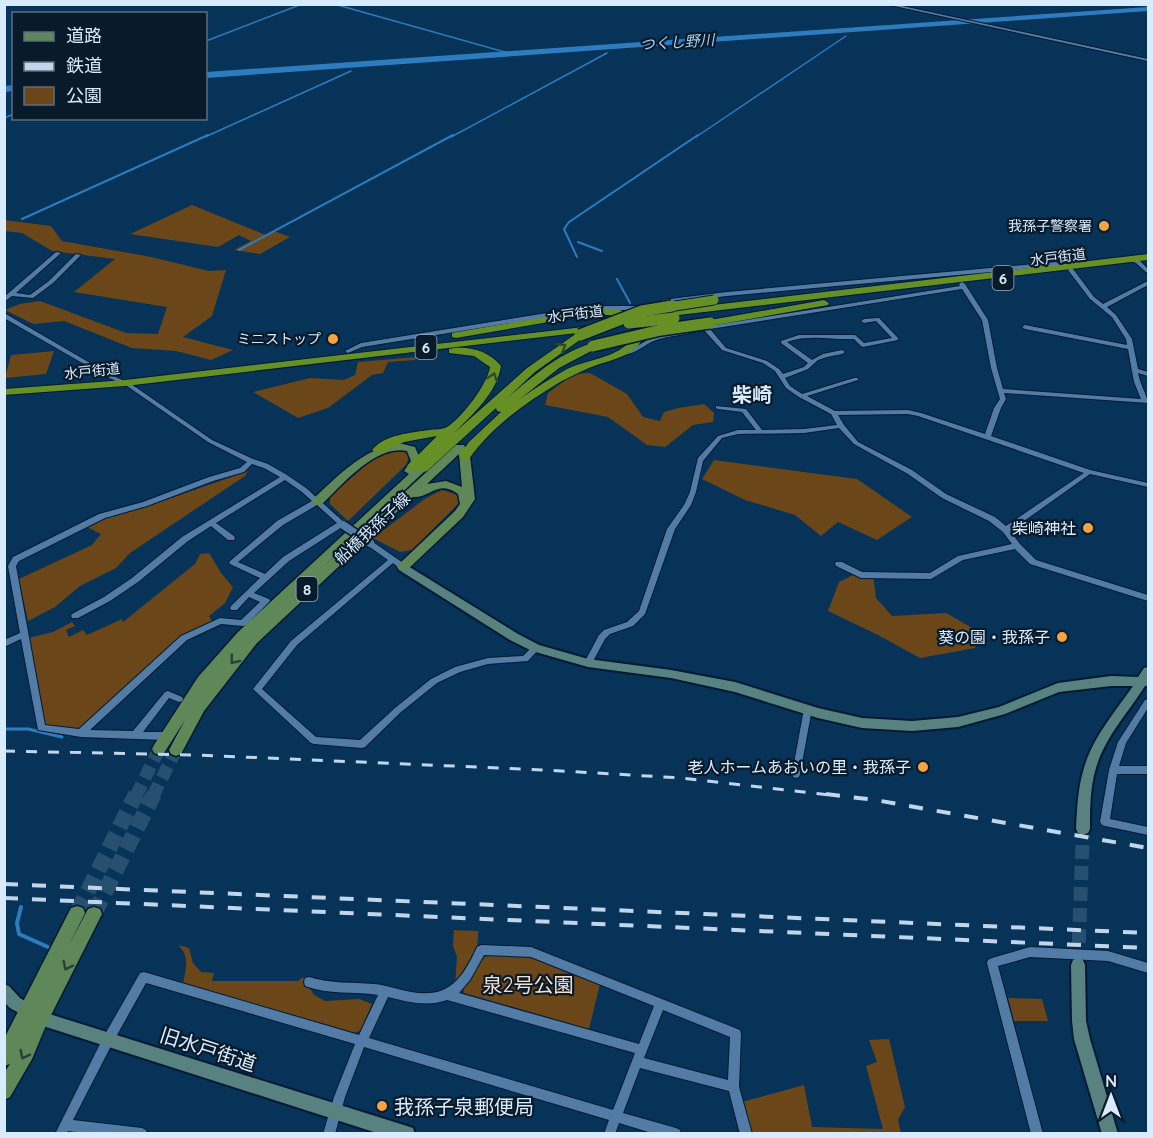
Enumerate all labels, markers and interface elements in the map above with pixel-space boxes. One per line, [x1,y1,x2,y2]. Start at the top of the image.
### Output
legend [12,12,207,120]
text: 道路 [66,24,102,47]
water label: つくし野川 [639,30,717,54]
text: 鉄道 [66,54,102,77]
text: 公園 [66,84,102,107]
place label: 我孫子警察署 [1008,217,1092,235]
marker: 我孫子警察署 [1097,219,1111,233]
street label: 水戸街道 [1029,245,1087,269]
road number: 6 [992,266,1014,290]
street label: 水戸街道 [546,302,604,326]
place label: ミニストップ [237,330,321,348]
marker: ミニストップ [326,332,340,346]
road number: 6 [416,335,436,359]
one-way arrow [556,342,566,354]
street label: 水戸街道 [63,359,121,383]
one-way arrow [486,372,498,382]
district label: 柴崎 [732,382,772,407]
street label: 船橋我孫子線 [330,488,414,568]
place label: 柴崎神社 [1012,518,1076,538]
marker: 柴崎神社 [1081,521,1095,535]
road number: 8 [296,577,318,601]
place label: 葵の園・我孫子 [938,627,1050,647]
marker: 葵の園・我孫子 [1055,630,1069,644]
one-way arrow [231,653,242,664]
place label: 老人ホームあおいの里・我孫子 [687,757,911,777]
marker: 老人ホームあおいの里・我孫子 [916,760,930,774]
one-way arrow [63,960,74,970]
park label: 泉2号公園 [482,972,574,997]
street label: 旧水戸街道 [157,1022,259,1076]
one-way arrow [20,1049,31,1060]
north arrow [1081,1066,1141,1126]
text: N [1105,1071,1117,1091]
place label: 我孫子泉郵便局 [394,1094,534,1119]
marker: 我孫子泉郵便局 [375,1099,389,1113]

